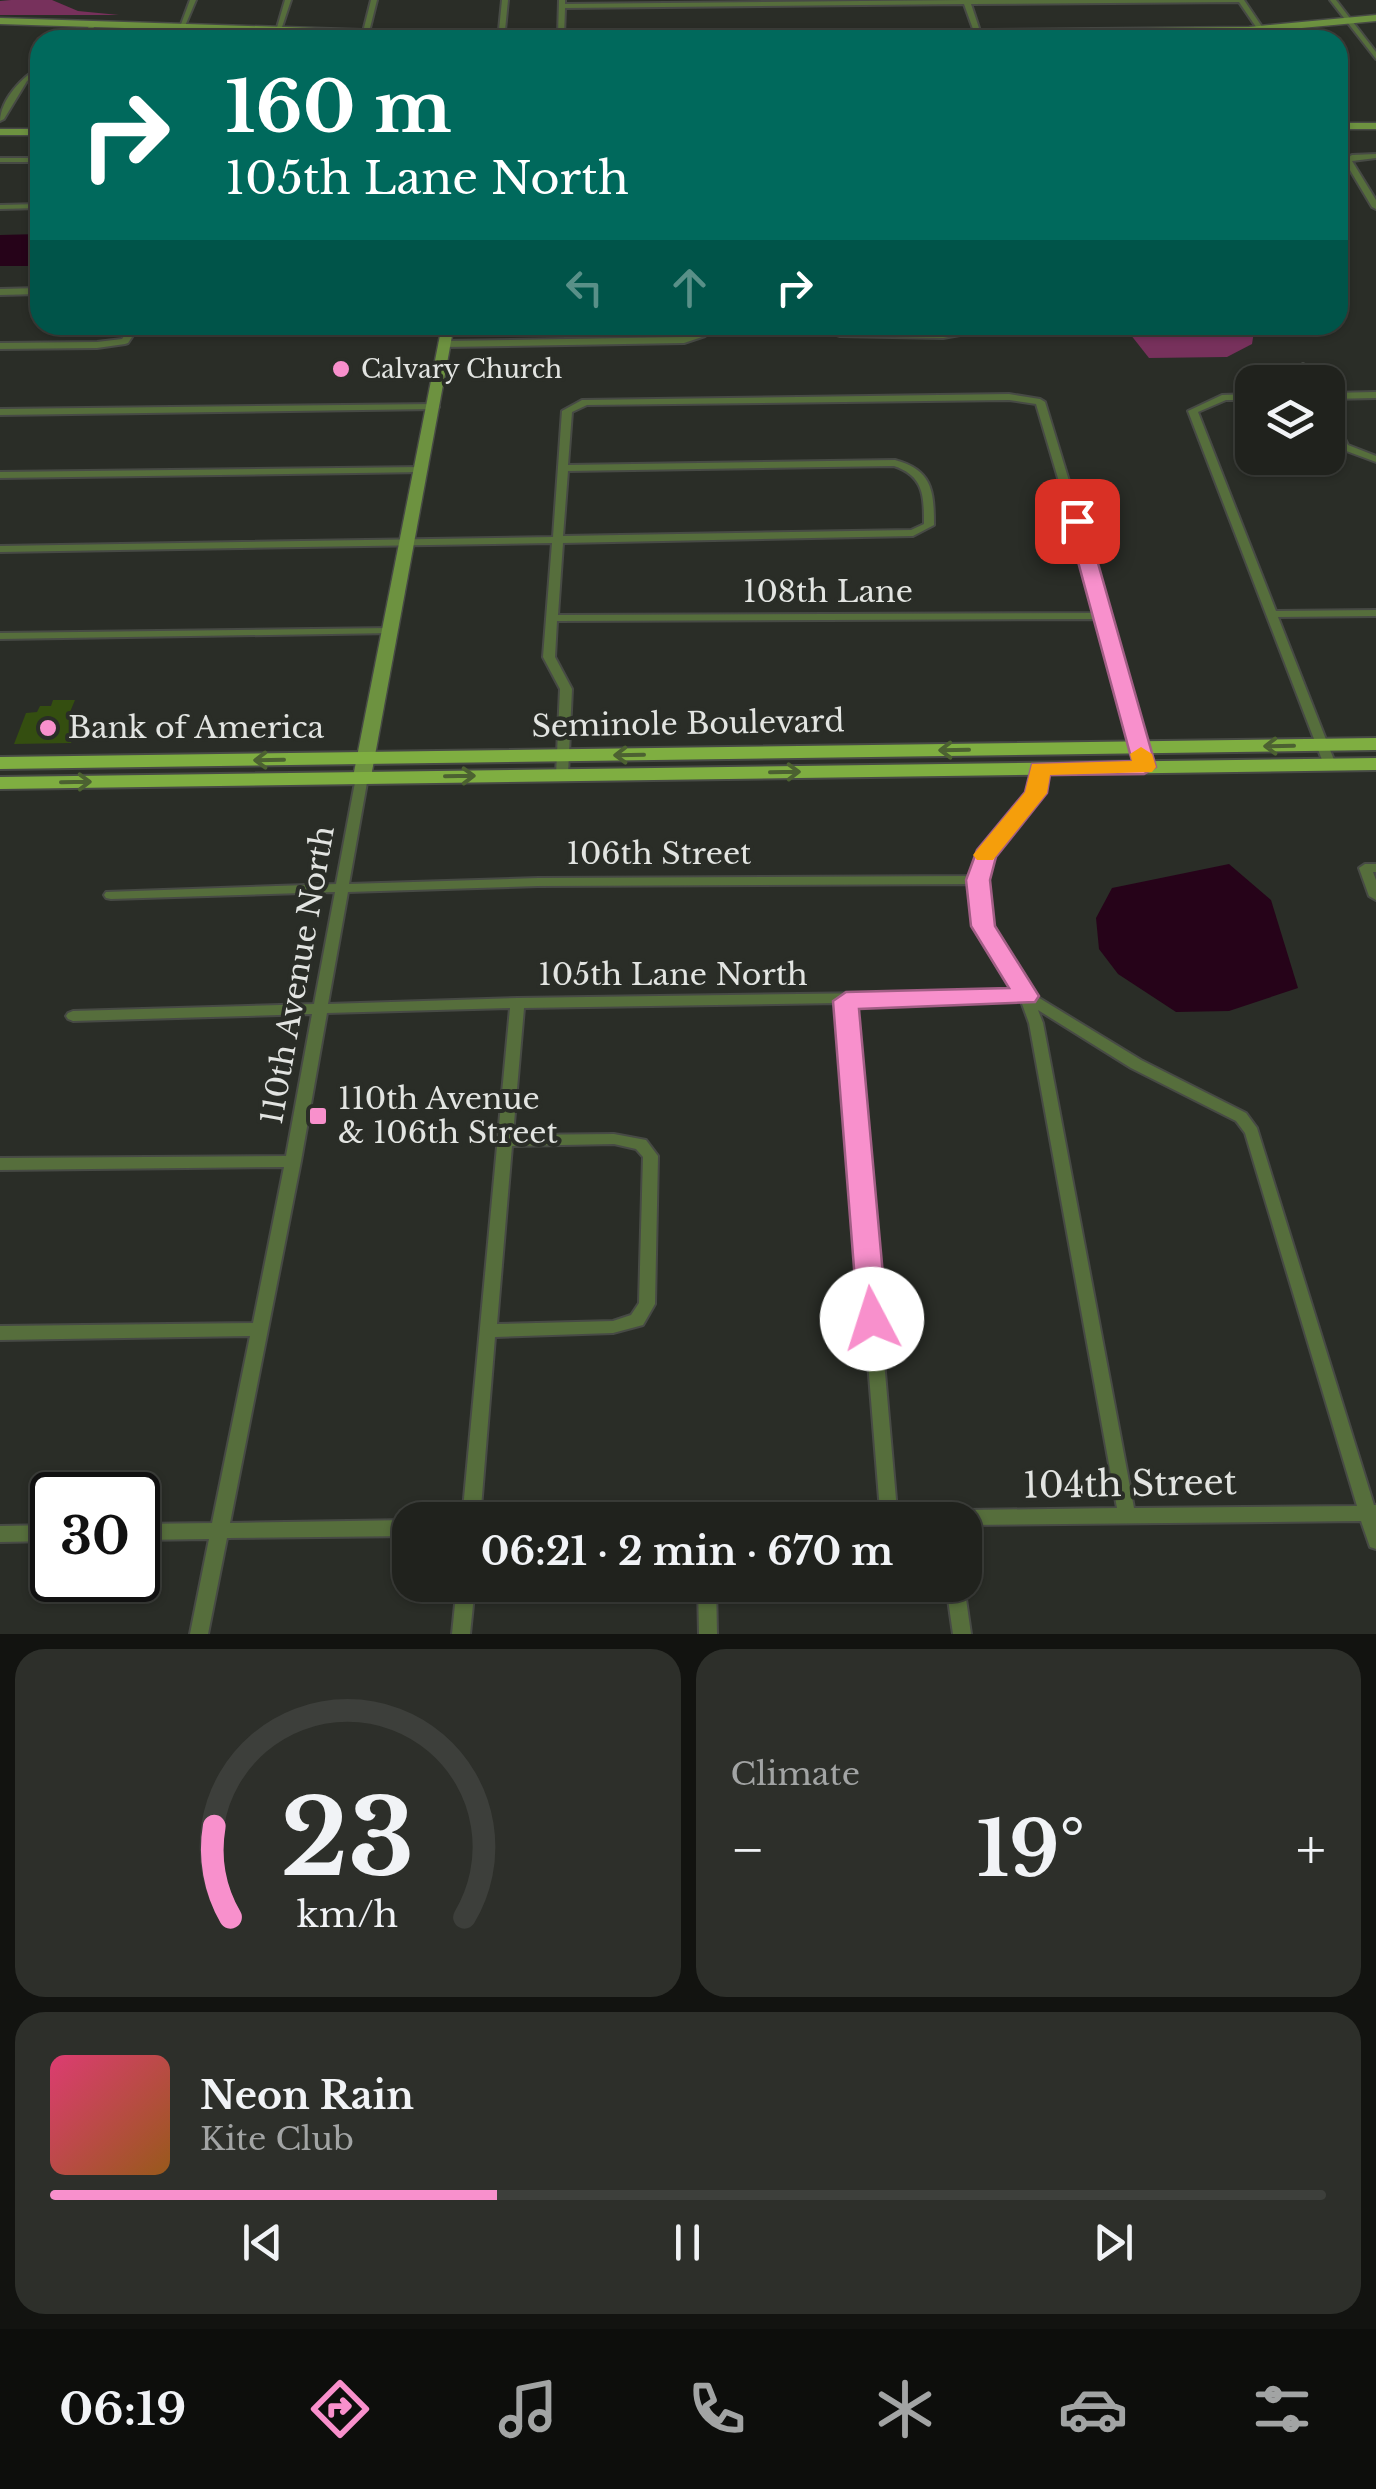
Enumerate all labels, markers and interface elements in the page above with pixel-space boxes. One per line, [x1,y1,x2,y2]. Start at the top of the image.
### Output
text: 160 m [225,64,452,151]
icon: right [60,70,190,200]
text: 105th Lane North [225,150,629,206]
icon: left [557,260,612,315]
icon: ahead [662,260,717,315]
icon: right [767,260,822,315]
place label: Calvary Church [361,354,562,385]
marker: Calvary Church [330,358,352,380]
map controls [1235,365,1345,475]
button: layers [1235,365,1345,475]
pin [1035,479,1120,564]
icon: arrive [1050,494,1105,549]
street label: 108th Lane [743,573,913,610]
street label: Seminole Boulevard [531,702,845,745]
place label: Bank of America [68,709,325,746]
marker: Bank of America [37,717,59,739]
one-way arrow [1263,736,1295,755]
one-way arrow [938,740,970,760]
one-way arrow [613,746,646,764]
one-way arrow [253,750,286,770]
one-way arrow [768,762,800,781]
one-way arrow [442,766,475,786]
one-way arrow [60,772,92,791]
street label: 110th Avenue North [253,823,342,1127]
street label: 106th Street [567,835,752,872]
street label: 105th Lane North [538,956,808,993]
place label: 110th Avenue & 106th Street [338,1080,559,1151]
marker: 110th Avenue & 106th Street [307,1105,329,1127]
position arrow [820,1267,924,1371]
street label: 104th Street [1023,1460,1237,1507]
speed limit sign: 30 [30,1472,160,1602]
text: 06:21 · 2 min · 670 m [481,1528,893,1575]
text: Climate [731,1754,860,1794]
text: 23 [281,1774,415,1903]
text: 19° [976,1803,1085,1896]
text: − [731,1816,765,1884]
text: + [1296,1816,1326,1884]
text: km/h [297,1892,398,1937]
text: Neon Rain [200,2072,414,2119]
text: Kite Club [200,2119,354,2159]
icon: previous [235,2215,290,2270]
icon: pause [660,2215,715,2270]
icon: next [1086,2215,1141,2270]
icon: directions [305,2374,375,2444]
icon: music [493,2374,563,2444]
icon: phone [682,2374,752,2444]
icon: climate [870,2374,940,2444]
icon: car [1058,2374,1128,2444]
icon: filters [1247,2374,1317,2444]
text: 06:19 [59,2381,186,2437]

